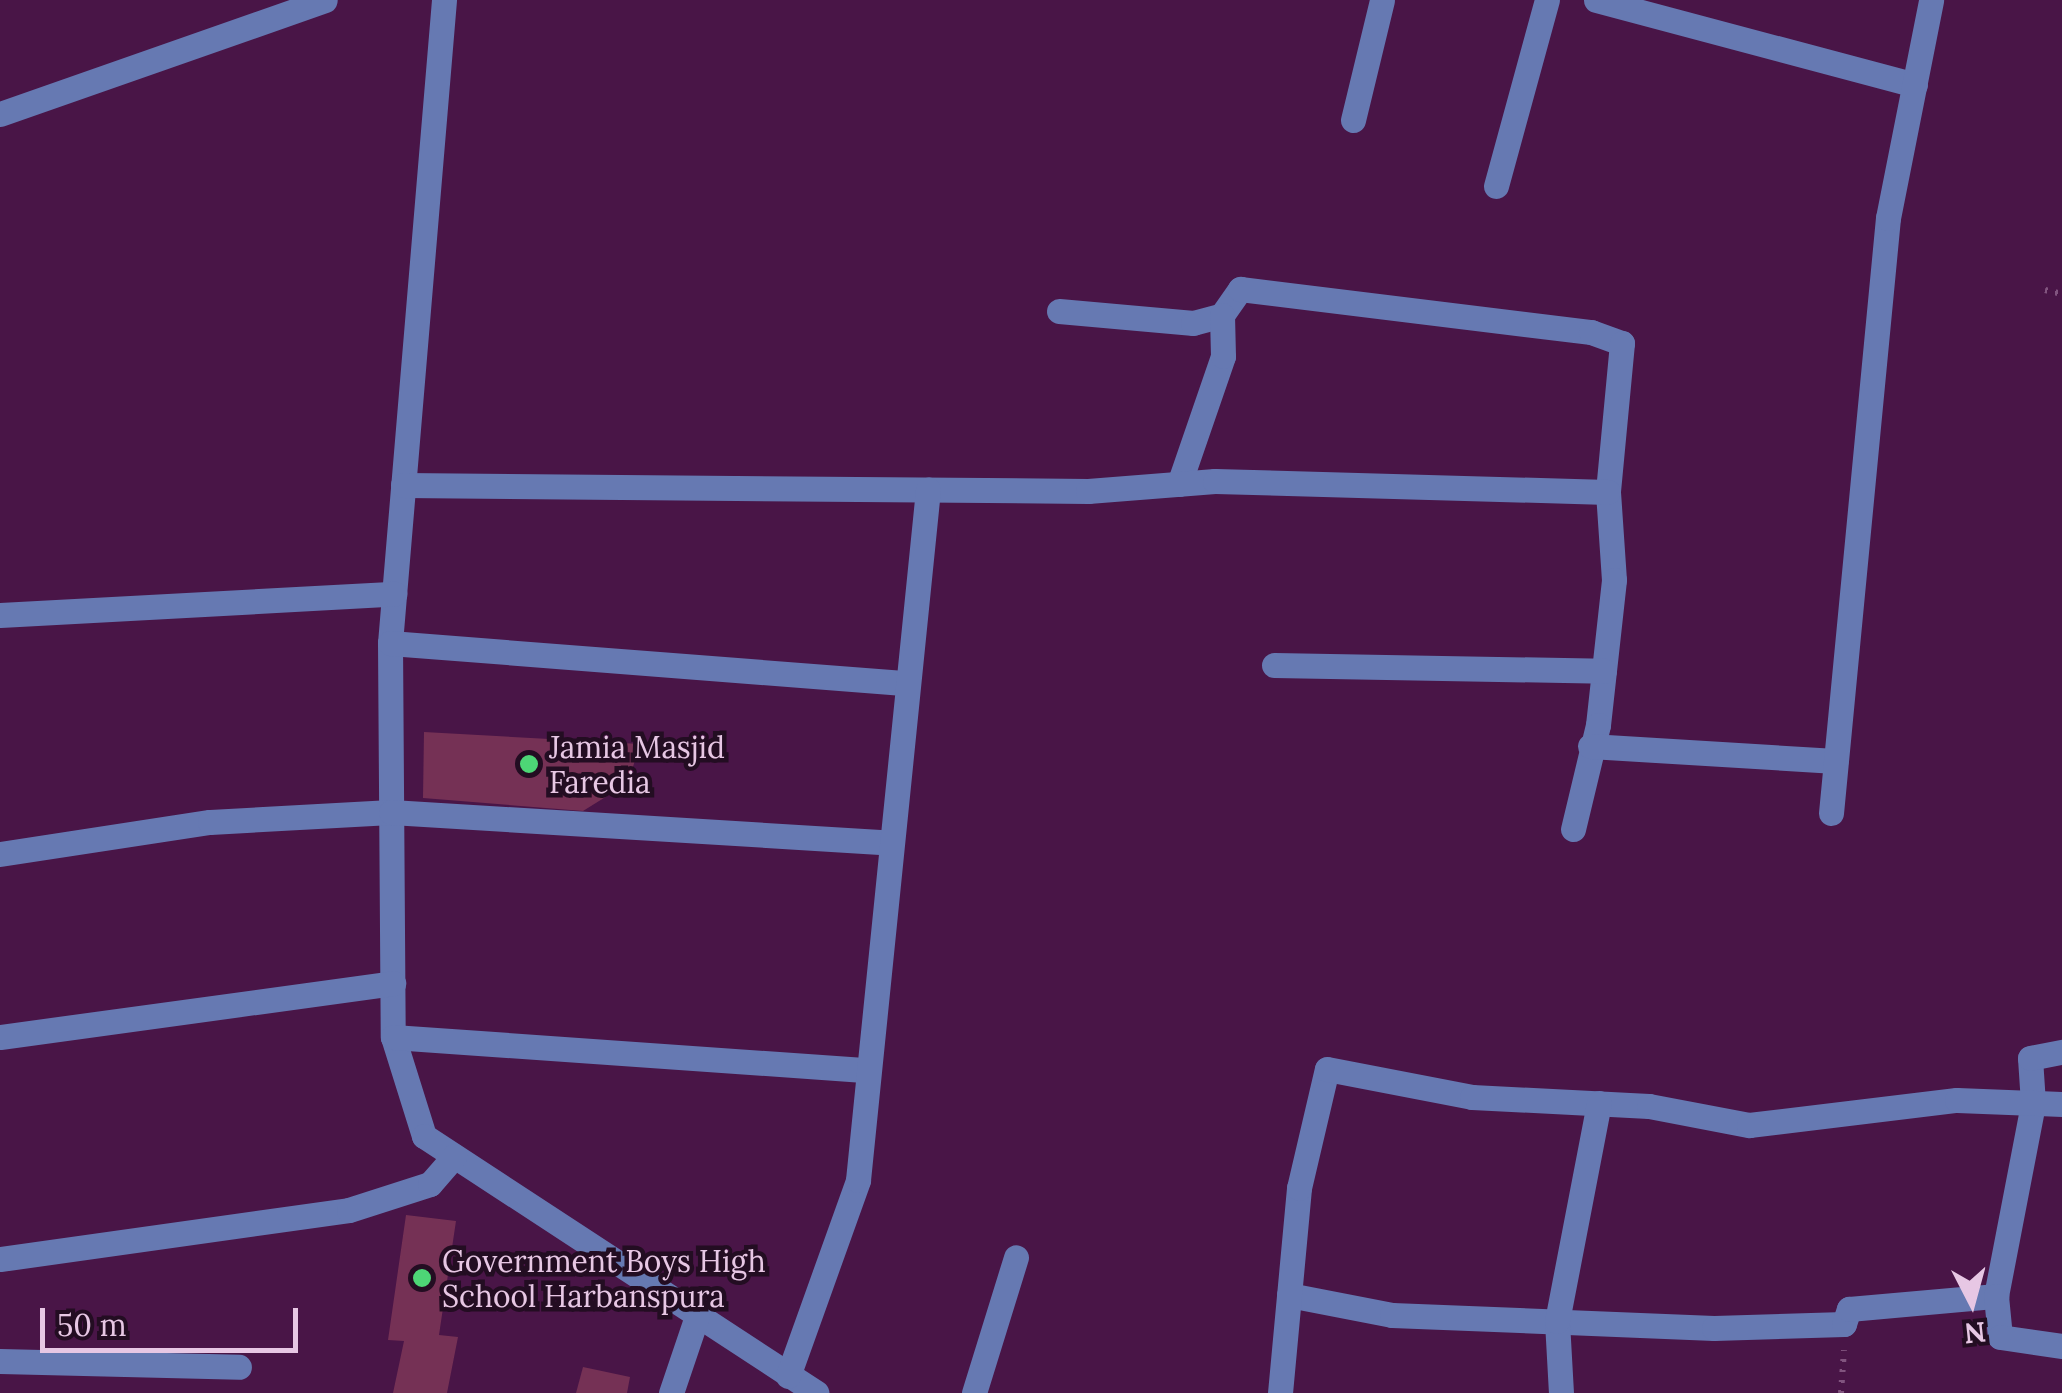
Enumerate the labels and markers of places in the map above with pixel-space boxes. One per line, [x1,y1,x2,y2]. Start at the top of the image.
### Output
place label: Jamia Masjid Faredia [549,729,725,800]
marker: Jamia Masjid Faredia [518,753,540,775]
place label: Government Boys High School Harbanspura [442,1243,766,1314]
marker: Government Boys High School Harbanspura [411,1267,433,1289]

